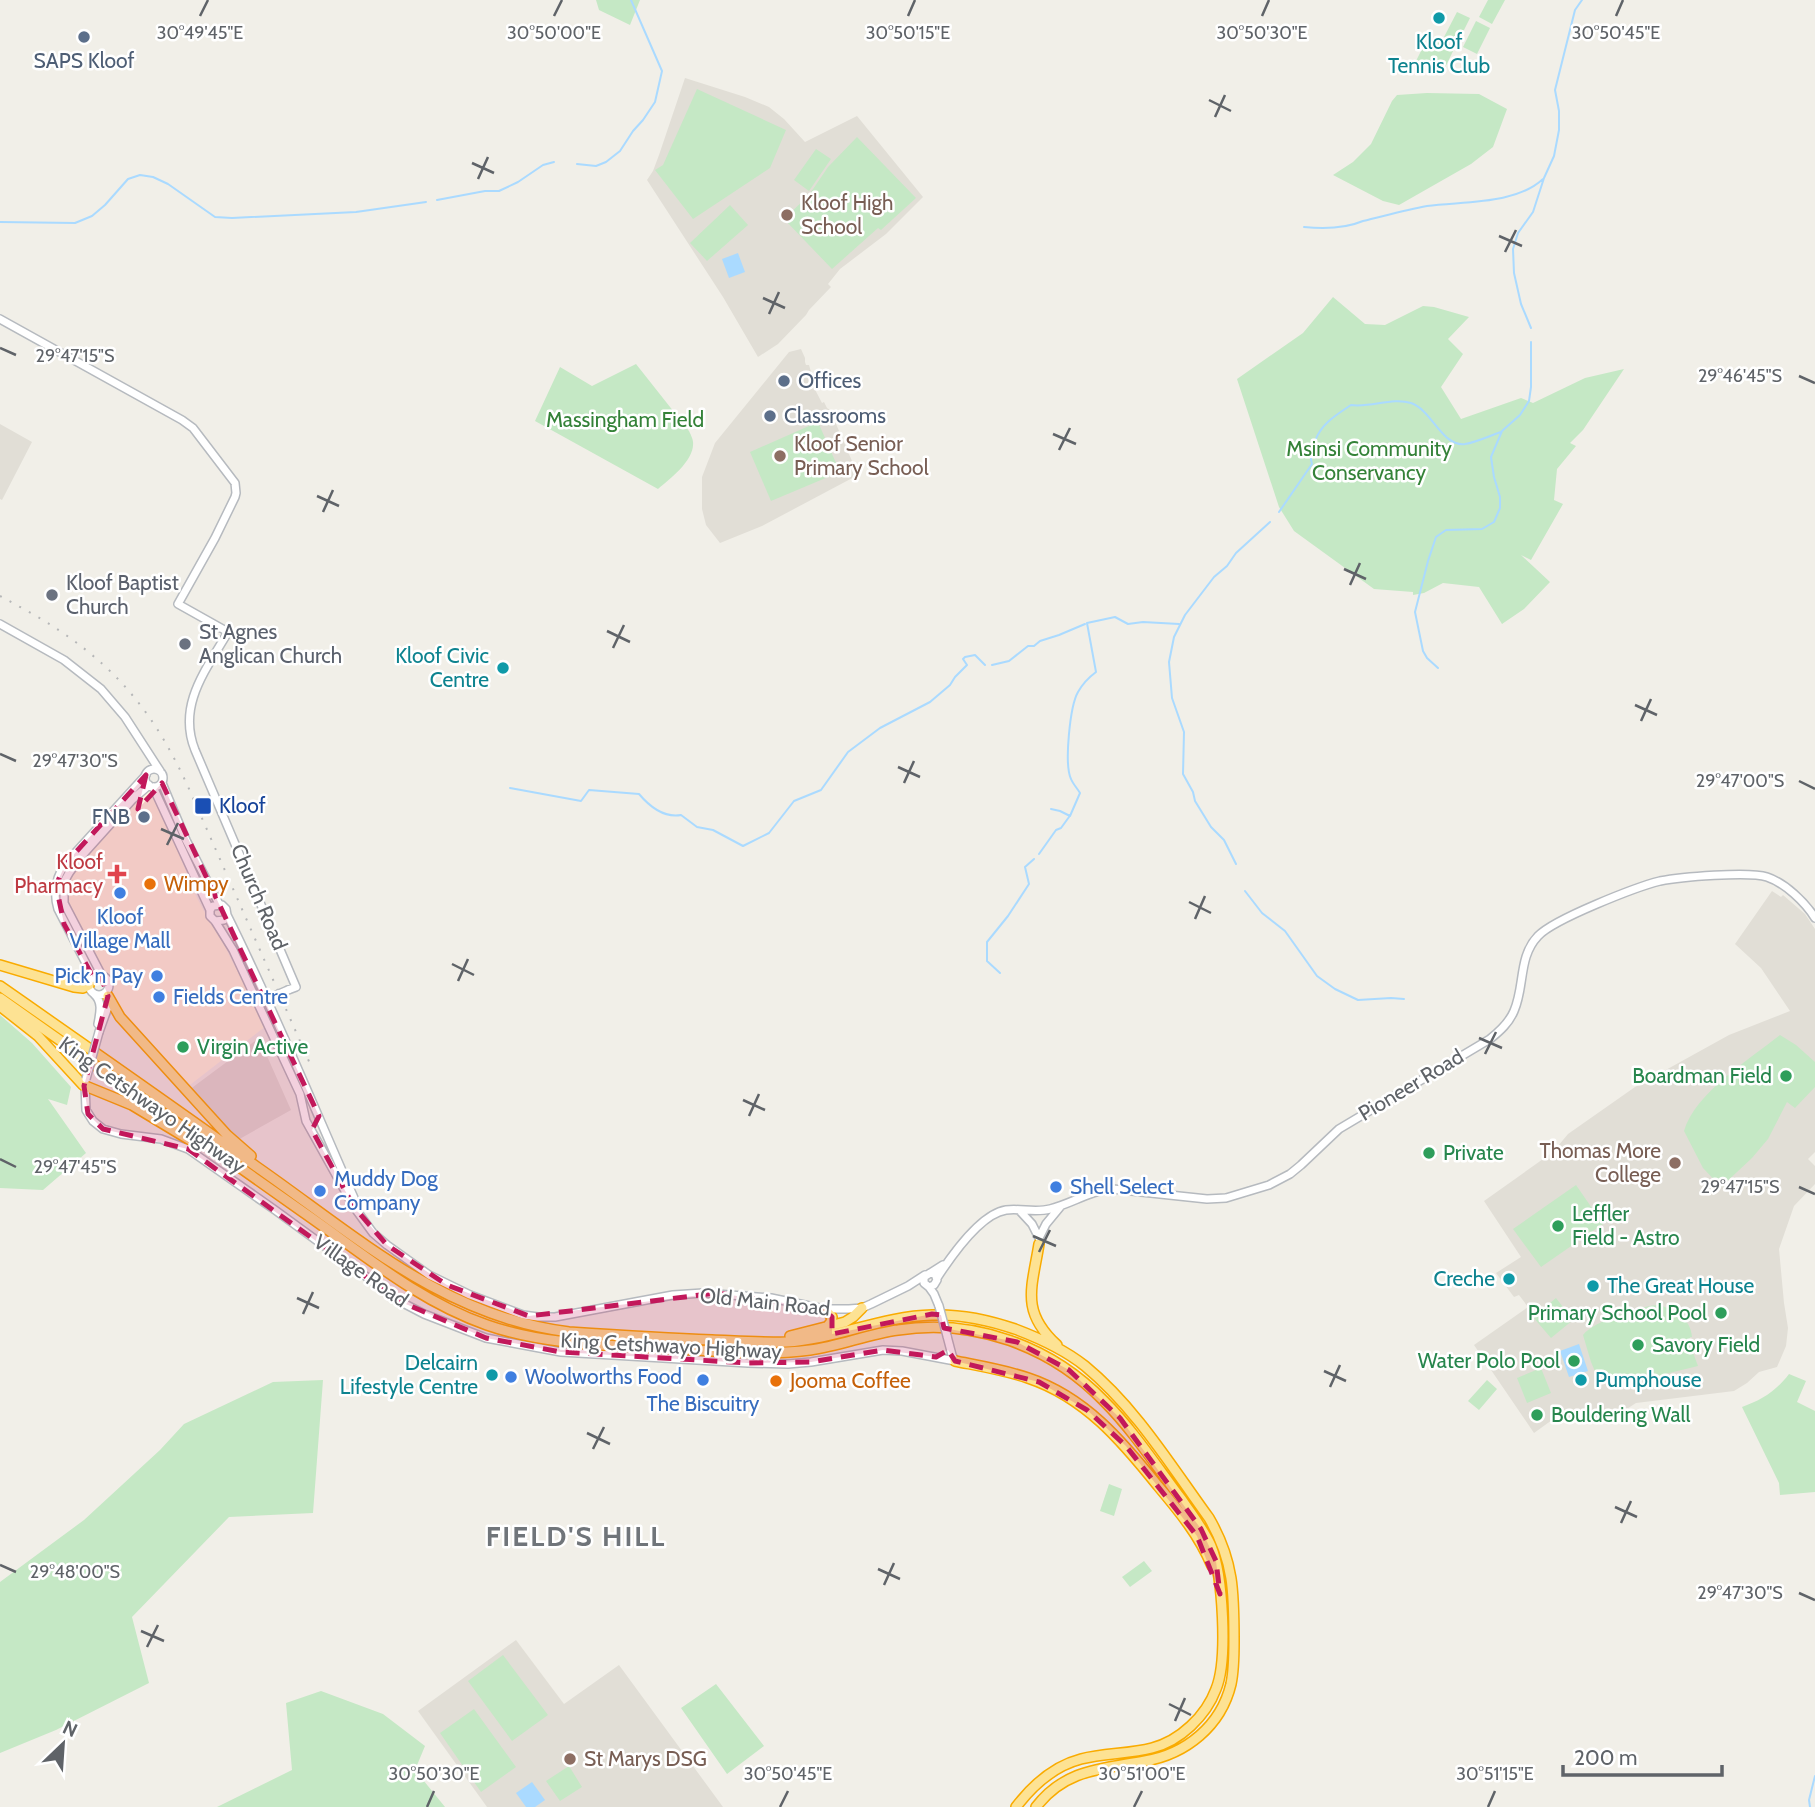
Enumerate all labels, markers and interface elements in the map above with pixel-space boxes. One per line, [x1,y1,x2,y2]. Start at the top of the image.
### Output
marker: Kloof Tennis Club [1431,10,1447,26]
text: 30°49'45"E [157,22,243,44]
text: 30°50'00"E [507,22,601,44]
text: 30°50'15"E [866,22,950,44]
text: 30°50'30"E [1216,22,1308,44]
text: 30°50'45"E [1572,22,1660,44]
marker: SAPS Kloof [76,29,92,45]
place label: Kloof Tennis Club [1388,29,1490,78]
place label: SAPS Kloof [34,48,134,73]
place label: Kloof High School [801,190,893,239]
marker: Kloof High School [779,207,795,223]
text: 29°47'15"S [36,345,114,367]
text: 29°46'45"S [1698,365,1782,387]
place label: Offices [798,368,862,393]
marker: Offices [776,373,792,389]
place label: Classrooms [784,403,886,428]
park label: Massingham Field [546,407,704,432]
marker: Classrooms [762,408,778,424]
place label: Kloof Senior Primary School [794,431,929,480]
park label: Msinsi Community Conservancy [1286,436,1452,485]
marker: Kloof Senior Primary School [772,448,788,464]
place label: Kloof Baptist Church [66,570,179,619]
marker: Kloof Baptist Church [44,587,60,603]
place label: St Agnes Anglican Church [199,619,342,668]
marker: St Agnes Anglican Church [177,636,193,652]
place label: Kloof Civic Centre [395,643,489,692]
marker: Kloof Civic Centre [495,660,511,676]
text: 29°47'30"S [32,750,118,772]
text: 29°47'00"S [1696,770,1784,792]
place label: Kloof [219,793,266,818]
marker: Kloof [193,796,213,816]
place label: FNB [92,804,130,829]
marker: FNB [136,809,152,825]
street label: Church Road [226,840,293,954]
place label: Kloof Pharmacy [14,849,103,898]
marker: Kloof Pharmacy [109,866,125,882]
place label: Wimpy [164,871,229,896]
marker: Wimpy [142,876,158,892]
marker: Kloof Village Mall [112,885,128,901]
place label: Kloof Village Mall [69,904,171,953]
place label: Pick n Pay [55,963,143,988]
marker: Pick n Pay [149,968,165,984]
place label: Fields Centre [173,984,288,1009]
marker: Fields Centre [151,989,167,1005]
street label: King Cetshwayo Highway [54,1031,251,1179]
place label: Virgin Active [197,1034,308,1059]
marker: Virgin Active [175,1039,191,1055]
street label: Pioneer Road [1354,1043,1468,1126]
place label: Boardman Field [1632,1063,1772,1088]
marker: Boardman Field [1778,1068,1794,1084]
place label: Thomas More College [1540,1138,1661,1187]
place label: Private [1443,1140,1504,1165]
marker: Private [1421,1145,1437,1161]
marker: Thomas More College [1667,1155,1683,1171]
text: 29°47'45"S [33,1156,117,1178]
place label: Muddy Dog Company [334,1166,438,1215]
place label: Shell Select [1070,1174,1174,1199]
text: 29°47'15"S [1701,1176,1779,1198]
marker: Shell Select [1048,1179,1064,1195]
marker: Muddy Dog Company [312,1183,328,1199]
place label: Leffler Field - Astro [1572,1201,1680,1250]
marker: Leffler Field - Astro [1550,1218,1566,1234]
street label: Village Road [309,1229,413,1312]
place label: Creche [1433,1266,1495,1291]
marker: Creche [1501,1271,1517,1287]
place label: The Great House [1607,1273,1754,1298]
marker: The Great House [1585,1278,1601,1294]
street label: Old Main Road [699,1282,831,1321]
place label: Primary School Pool [1528,1300,1707,1325]
marker: Primary School Pool [1713,1305,1729,1321]
street label: King Cetshwayo Highway [560,1327,783,1364]
place label: Savory Field [1652,1332,1760,1357]
marker: Savory Field [1630,1337,1646,1353]
place label: Water Polo Pool [1418,1348,1560,1373]
place label: Delcairn Lifestyle Centre [340,1350,478,1399]
marker: Water Polo Pool [1566,1353,1582,1369]
place label: Woolworths Food [525,1364,682,1389]
marker: Delcairn Lifestyle Centre [484,1367,500,1383]
place label: Pumphouse [1595,1367,1702,1392]
place label: Jooma Coffee [789,1368,911,1393]
marker: Woolworths Food [503,1369,519,1385]
marker: The Biscuitry [695,1372,711,1388]
marker: Pumphouse [1573,1372,1589,1388]
marker: Jooma Coffee [768,1373,784,1389]
place label: The Biscuitry [647,1391,760,1416]
place label: Bouldering Wall [1551,1402,1690,1427]
marker: Bouldering Wall [1529,1407,1545,1423]
district label: FIELD'S HILL [486,1519,666,1553]
text: 29°48'00"S [30,1561,120,1583]
text: 29°47'30"S [1697,1582,1783,1604]
north arrow [28,1709,98,1779]
text: N [59,1716,81,1742]
scale bar [1563,1734,1722,1778]
text: 200 m [1574,1745,1637,1770]
place label: St Marys DSG [584,1746,707,1771]
marker: St Marys DSG [562,1751,578,1767]
text: 30°50'30"E [388,1763,480,1785]
text: 30°50'45"E [744,1763,832,1785]
text: 30°51'00"E [1098,1763,1186,1785]
text: 30°51'15"E [1456,1763,1534,1785]

